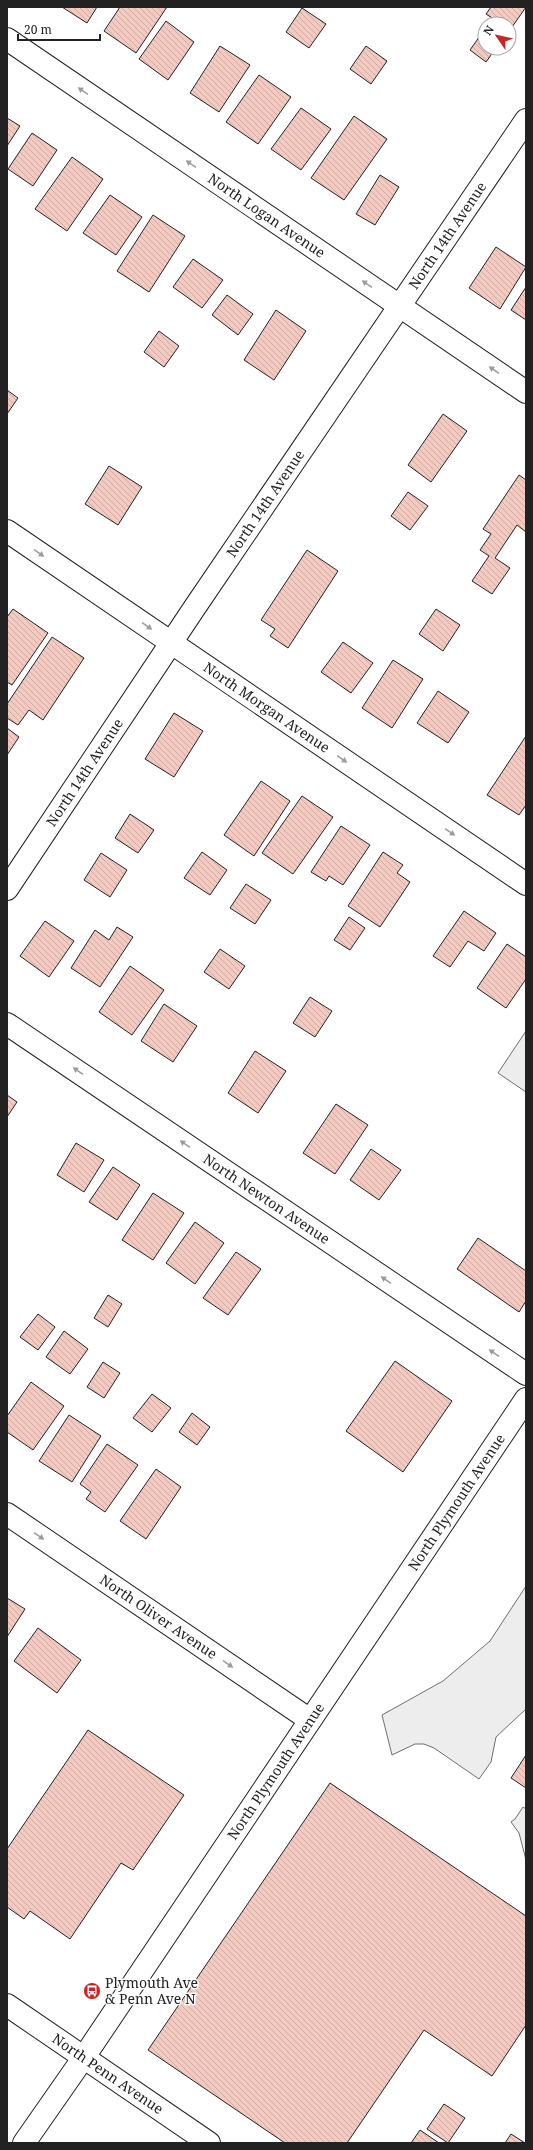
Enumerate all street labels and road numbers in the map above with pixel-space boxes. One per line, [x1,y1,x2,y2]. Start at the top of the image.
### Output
street label: North Logan Avenue [205,169,329,262]
street label: North 14th Avenue [404,178,490,293]
street label: North 14th Avenue [222,446,308,561]
street label: North Morgan Avenue [200,657,334,757]
street label: North 14th Avenue [41,715,127,830]
street label: North Newton Avenue [200,1149,334,1248]
street label: North Plymouth Avenue [403,1430,509,1574]
street label: North Oliver Avenue [96,1570,221,1663]
street label: North Plymouth Avenue [223,1699,328,1843]
street label: North Penn Avenue [49,2029,167,2118]

